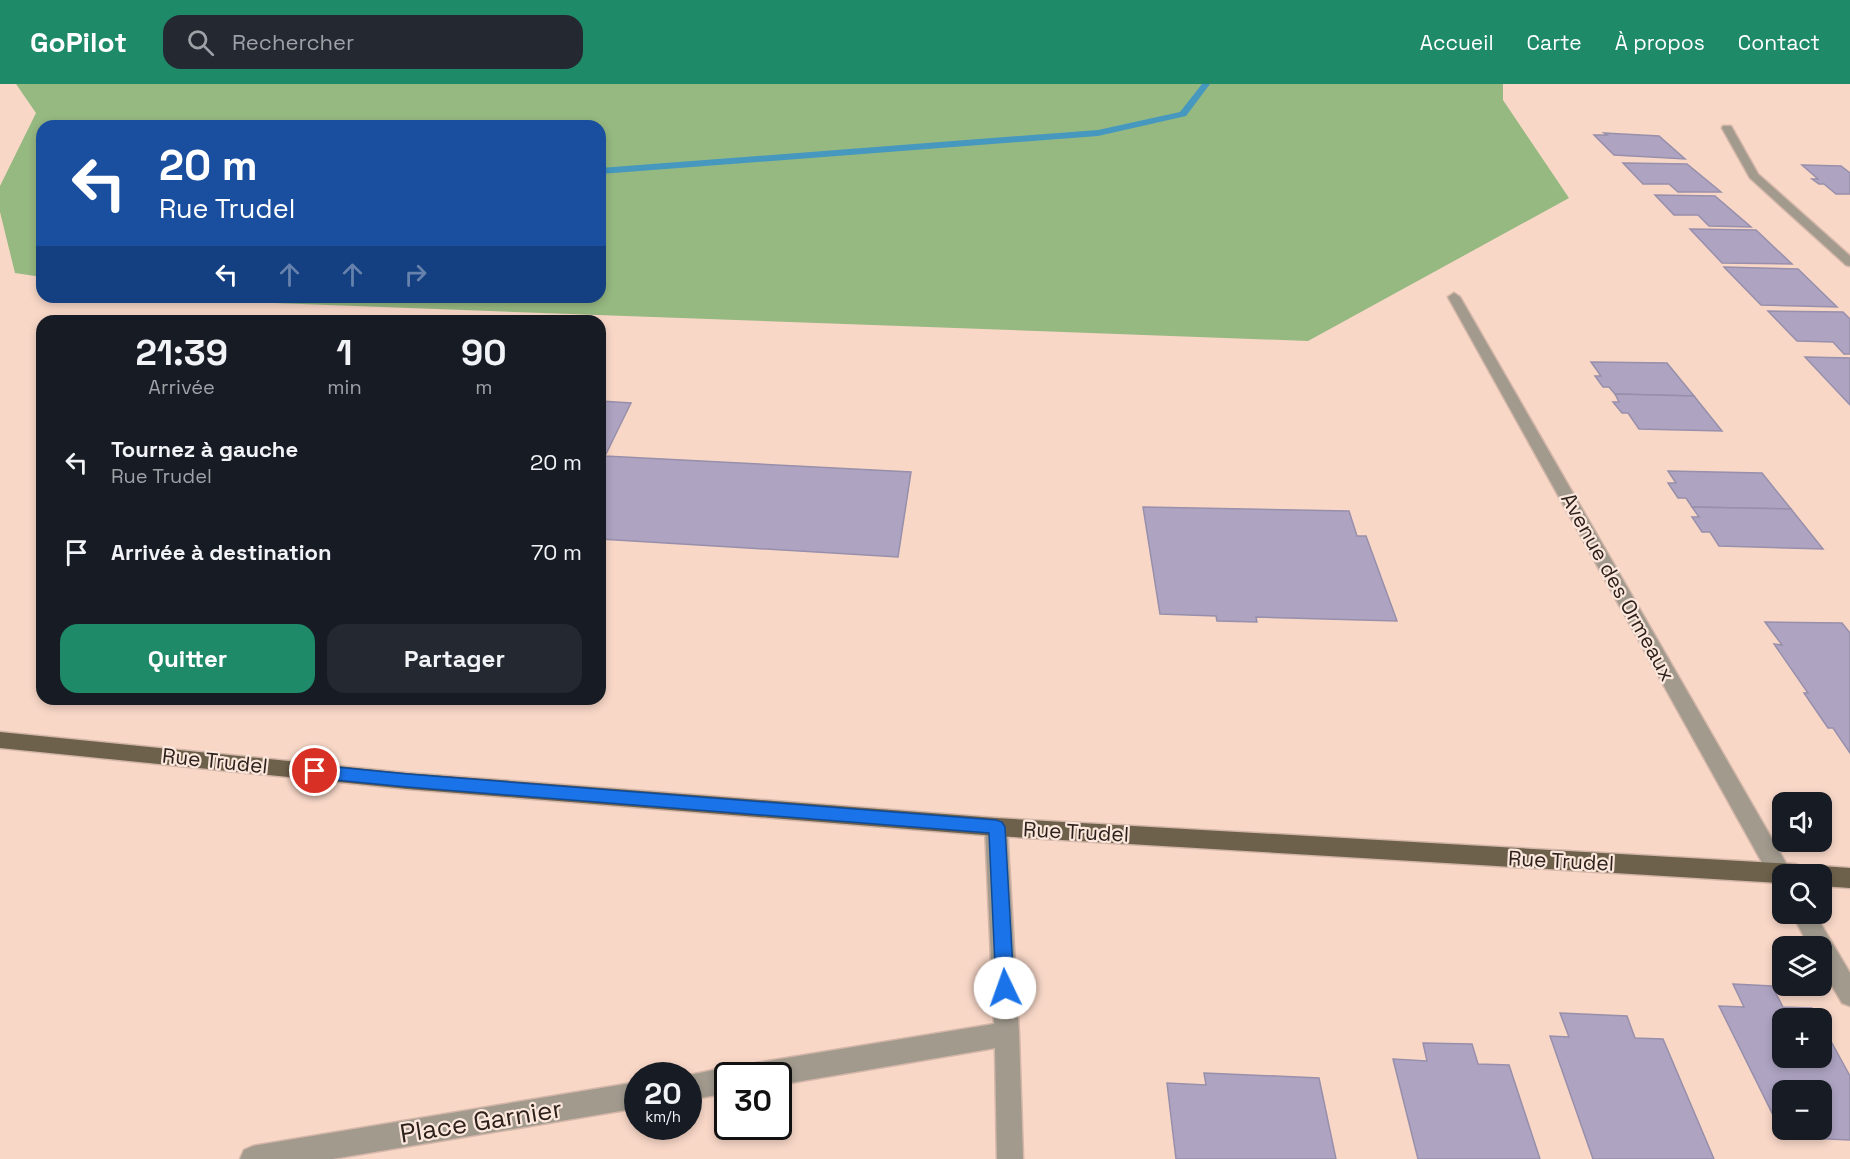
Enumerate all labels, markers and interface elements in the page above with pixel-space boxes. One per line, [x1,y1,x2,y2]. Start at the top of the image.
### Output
search box [163,15,583,69]
text: GoPilot [30,24,127,60]
icon: search [184,26,217,59]
text: Rechercher [232,28,354,56]
text: Accueil [1420,29,1494,56]
text: Carte [1527,29,1582,56]
text: À propos [1615,29,1705,56]
text: Contact [1738,29,1820,56]
text: 20 m [159,139,258,192]
icon: left [60,144,138,222]
text: Rue Trudel [159,191,295,226]
icon: left [210,258,243,291]
icon: ahead [273,258,306,291]
icon: ahead [336,258,369,291]
icon: right [399,258,432,291]
text: 21:39 [135,330,228,376]
text: 1 [336,330,353,376]
text: 90 [461,330,507,376]
text: Arrivée [148,374,215,400]
text: min [327,374,362,400]
text: m [475,374,492,400]
text: Tournez à gauche [111,435,298,463]
icon: left [60,446,93,479]
text: 20 m [530,448,582,476]
text: Rue Trudel [111,463,212,489]
street label: Avenue des Ormeaux [1555,488,1682,686]
icon: arrive [60,536,93,569]
text: Arrivée à destination [111,538,332,566]
text: 70 m [531,538,582,566]
button: Quitter [60,624,315,693]
button: Partager [327,624,582,693]
street label: Rue Trudel [161,742,269,779]
pin [289,745,340,796]
icon: arrive [298,754,331,787]
map controls [1772,792,1832,1140]
button: sound [1772,792,1832,852]
street label: Rue Trudel [1022,815,1130,848]
street label: Rue Trudel [1507,844,1615,877]
button: search [1772,864,1832,924]
button: layers [1772,936,1832,996]
position arrow [973,956,1037,1020]
button: + [1772,1008,1832,1068]
speed limit sign: 30 [714,1062,792,1140]
text: 20 [644,1074,682,1113]
button: − [1772,1080,1832,1140]
street label: Place Garnier [398,1091,564,1151]
text: km/h [645,1107,681,1126]

